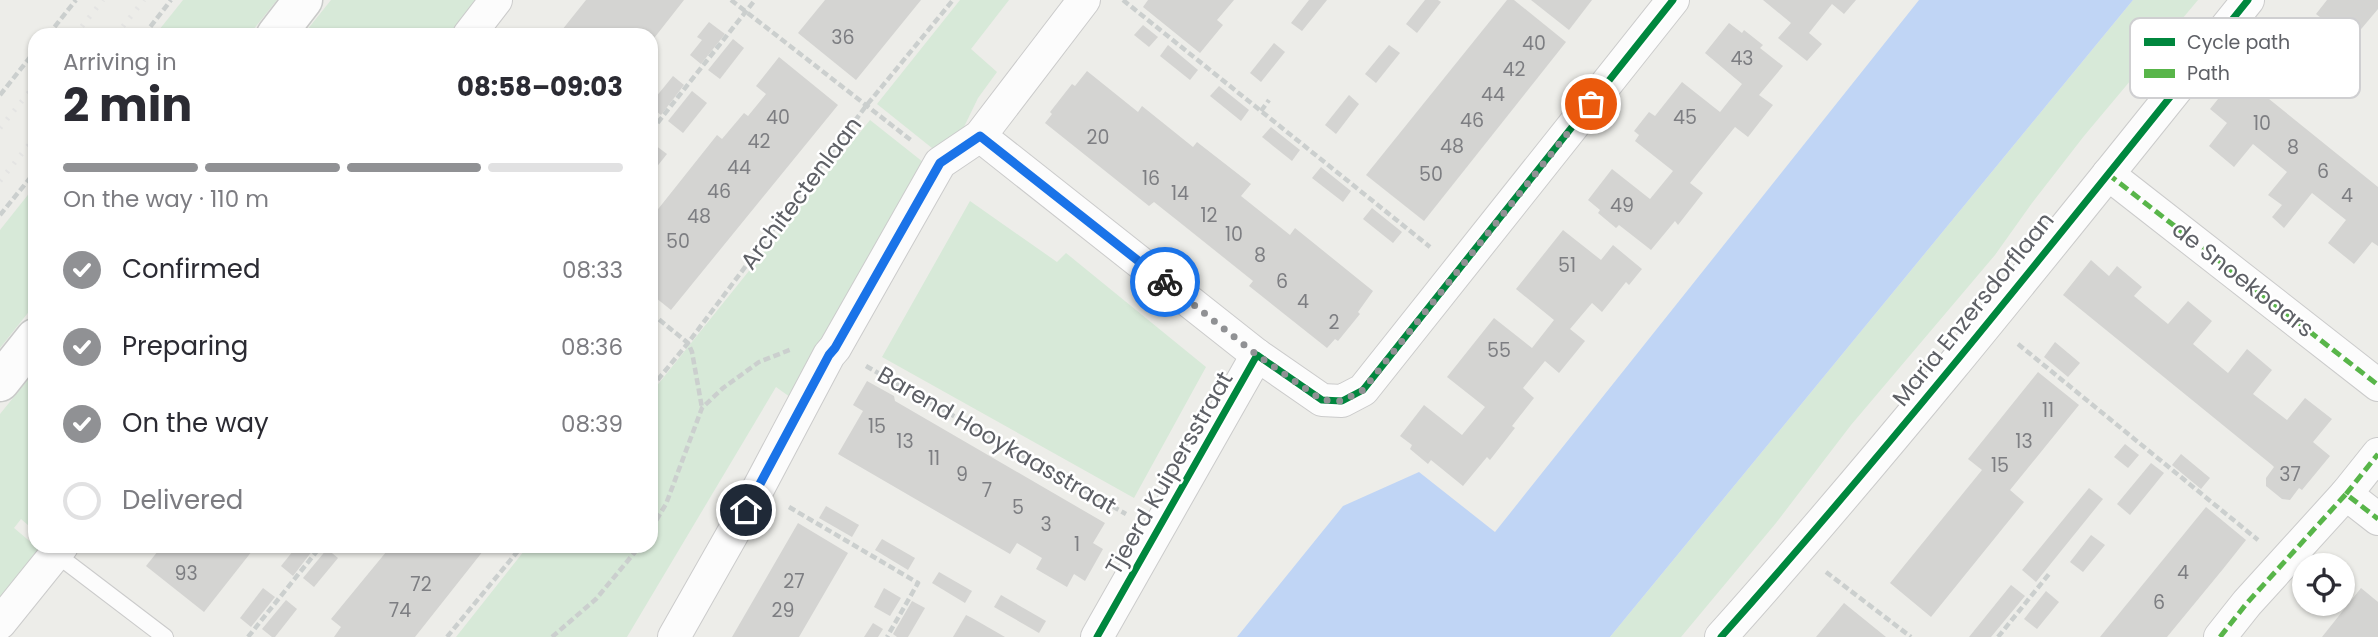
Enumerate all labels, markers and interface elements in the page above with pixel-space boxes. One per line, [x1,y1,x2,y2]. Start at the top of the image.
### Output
legend [2130,18,2360,98]
house number: 36 [831,24,855,51]
text: Cycle path [2187,29,2290,56]
house number: 40 [1522,30,1546,57]
house number: 43 [1730,45,1754,72]
text: Arriving in [63,46,177,78]
house number: 42 [1503,56,1526,83]
text: Path [2187,60,2230,87]
text: 08:58–09:03 [457,69,623,105]
text: 2 min [63,73,192,137]
pin [1561,74,1621,134]
house number: 44 [1481,81,1505,108]
icon: bag [1572,85,1610,123]
house number: 40 [766,104,790,131]
house number: 45 [1673,104,1697,131]
house number: 46 [1460,107,1484,134]
street label: Architectenlaan [733,110,869,276]
house number: 10 [2253,110,2271,137]
house number: 20 [1087,124,1109,151]
house number: 42 [748,128,771,155]
house number: 48 [1440,133,1464,160]
house number: 8 [2287,134,2299,161]
house number: 44 [727,154,751,181]
house number: 6 [2317,158,2329,185]
house number: 50 [1419,161,1443,188]
house number: 16 [1142,165,1160,192]
house number: 46 [707,178,731,205]
house number: 14 [1171,180,1189,207]
house number: 4 [2341,182,2353,209]
text: On the way · 110 m [63,183,269,215]
house number: 49 [1610,192,1634,219]
house number: 12 [1200,202,1218,229]
house number: 48 [687,203,711,230]
street label: Maria Enzersdorflaan [1885,205,2061,413]
street label: de Snoekbaars [2165,213,2321,345]
house number: 10 [1225,221,1243,248]
house number: 50 [666,228,690,255]
house number: 8 [1254,242,1266,269]
courier [1130,247,1200,317]
icon: check [63,251,101,289]
text: Confirmed [122,251,260,287]
house number: 51 [1558,252,1576,279]
text: 08:33 [562,254,623,286]
icon: bike [1146,263,1184,301]
house number: 6 [1276,268,1288,295]
house number: 4 [1297,288,1309,315]
house number: 2 [1329,309,1340,336]
icon: check [63,328,101,366]
text: Preparing [122,328,248,364]
text: 08:36 [561,331,623,363]
house number: 55 [1487,337,1511,364]
street label: Barend Hooykaasstraat [872,358,1122,522]
street label: Tjeerd Kuipersstraat [1098,365,1240,581]
house number: 11 [2042,397,2054,424]
icon: check [63,405,101,443]
text: On the way [122,405,269,441]
text: 08:39 [561,408,623,440]
house number: 15 [868,413,886,440]
house number: 13 [896,428,914,455]
house number: 13 [2015,428,2033,455]
house number: 11 [928,445,940,472]
house number: 15 [1991,452,2009,479]
house number: 9 [956,461,968,488]
house number: 37 [2279,461,2301,488]
house number: 7 [982,477,992,504]
pin [716,480,776,540]
text: Delivered [122,482,243,518]
icon: home [727,491,765,529]
house number: 5 [1012,494,1024,521]
house number: 3 [1040,511,1052,538]
house number: 1 [1074,531,1080,558]
map controls [2292,553,2355,616]
button: locate [2292,553,2355,616]
house number: 4 [2177,559,2189,586]
house number: 93 [174,560,198,587]
house number: 27 [783,568,805,595]
house number: 72 [410,571,432,598]
house number: 6 [2153,589,2165,616]
house number: 74 [389,597,411,624]
house number: 29 [772,597,794,624]

